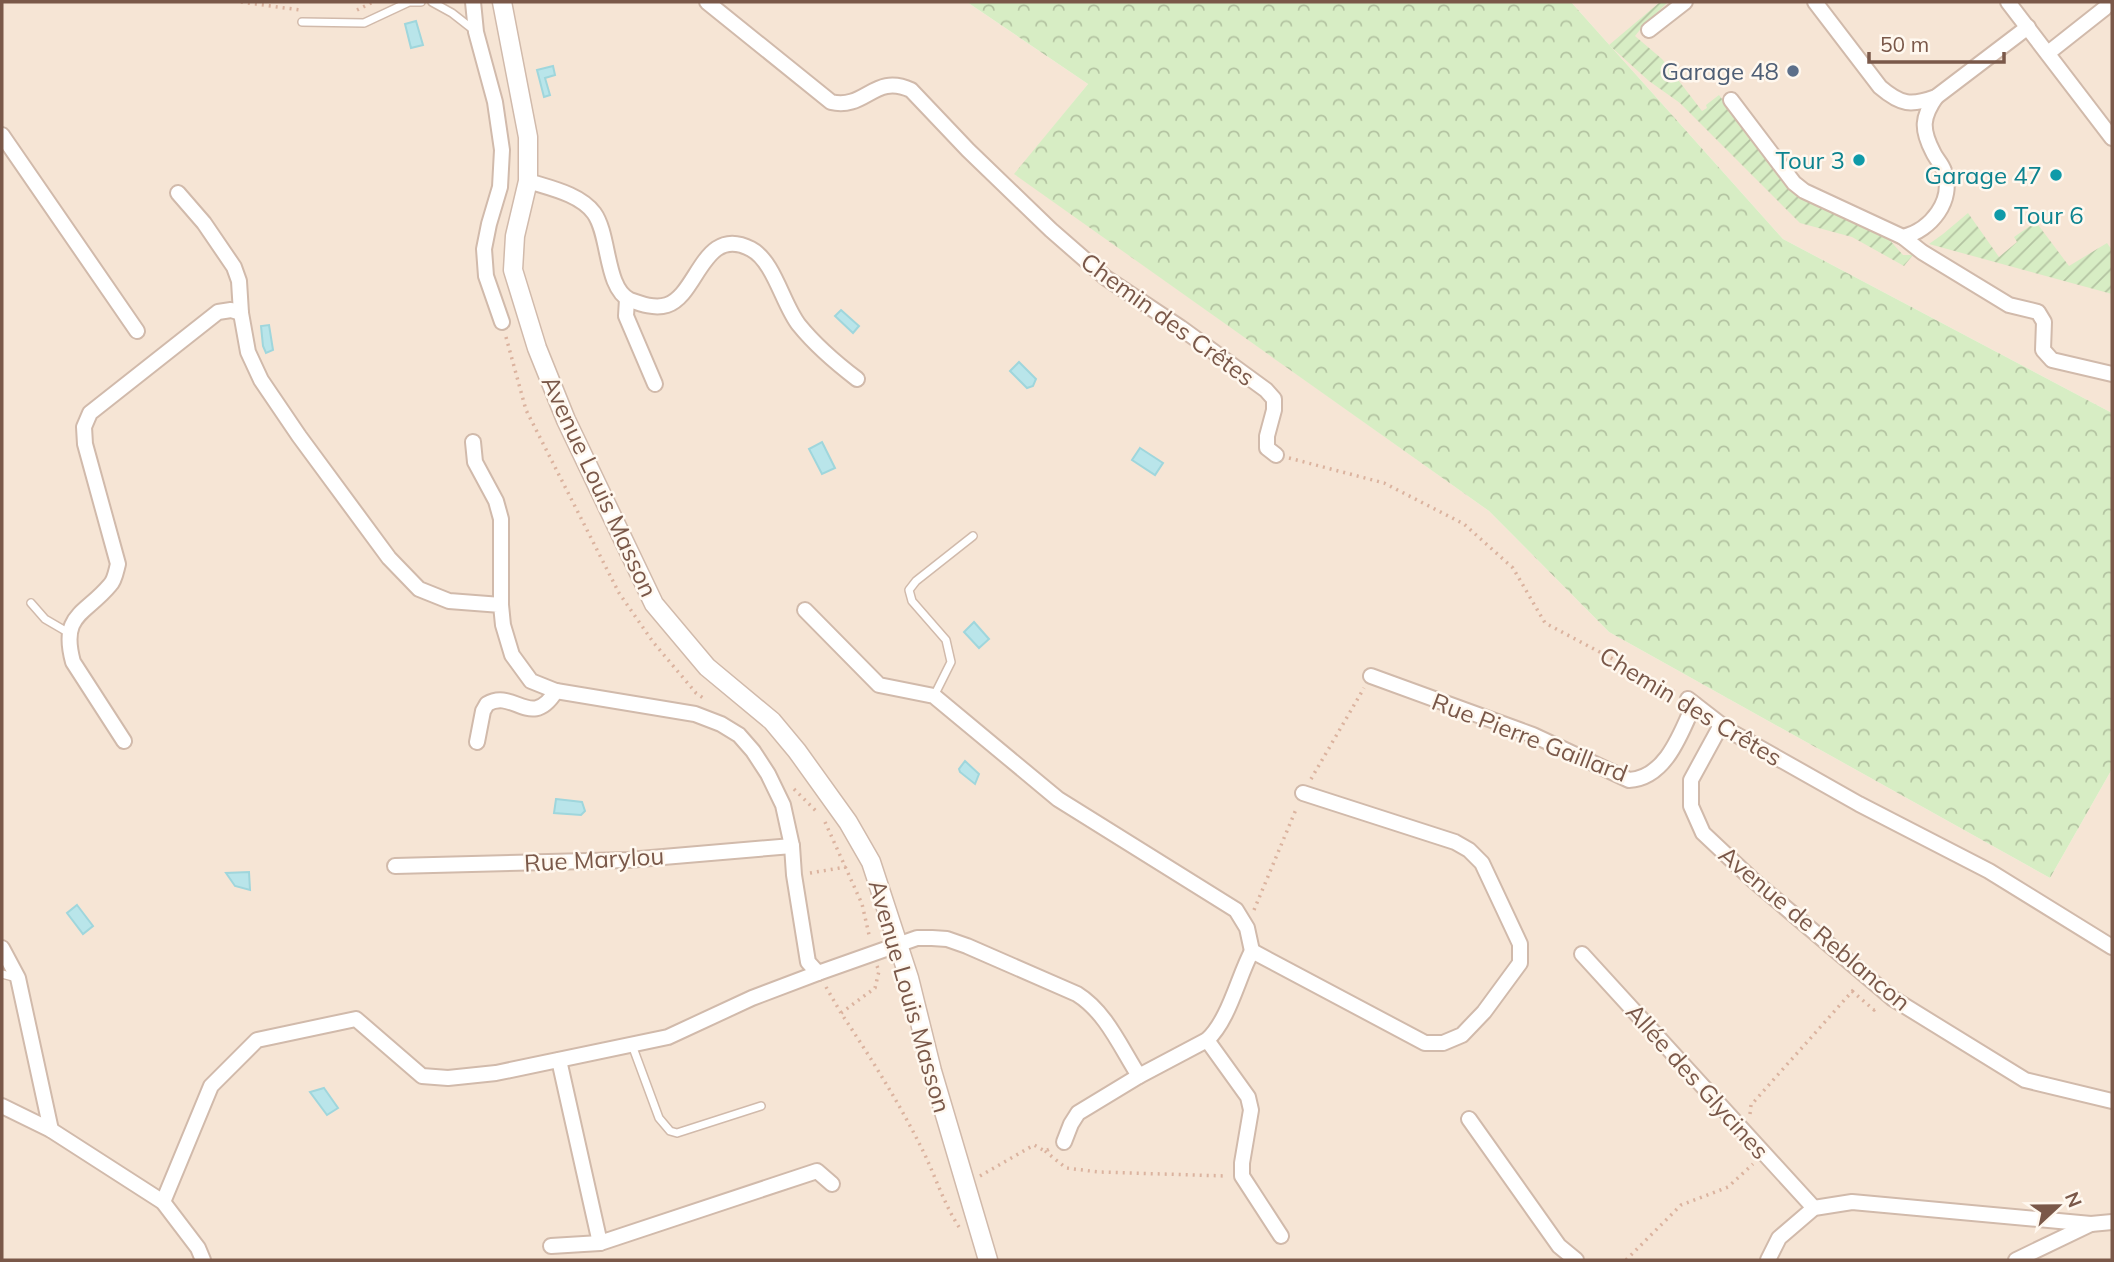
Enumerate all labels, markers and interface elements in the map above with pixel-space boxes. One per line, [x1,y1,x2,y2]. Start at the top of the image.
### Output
scale bar [1869,21,2004,65]
text: 50 m [1880,31,1929,57]
place label: Garage 48 [1661,56,1779,86]
marker: Garage 48 [1785,63,1801,79]
place label: Tour 3 [1775,145,1845,175]
marker: Tour 3 [1851,152,1867,168]
place label: Garage 47 [1924,160,2042,190]
marker: Garage 47 [2048,167,2064,183]
place label: Tour 6 [2014,200,2084,230]
marker: Tour 6 [1992,207,2008,223]
street label: Chemin des Crêtes [1075,246,1261,392]
street label: Avenue Louis Masson [536,371,664,601]
street label: Chemin des Crêtes [1594,640,1788,772]
street label: Rue Pierre Gaillard [1428,686,1632,788]
street label: Avenue de Reblancon [1713,839,1917,1017]
street label: Rue Marylou [523,840,665,878]
street label: Avenue Louis Masson [862,876,958,1116]
street label: Allée des Glycines [1620,997,1776,1165]
north arrow [2023,1171,2093,1241]
text: N [2060,1188,2088,1211]

